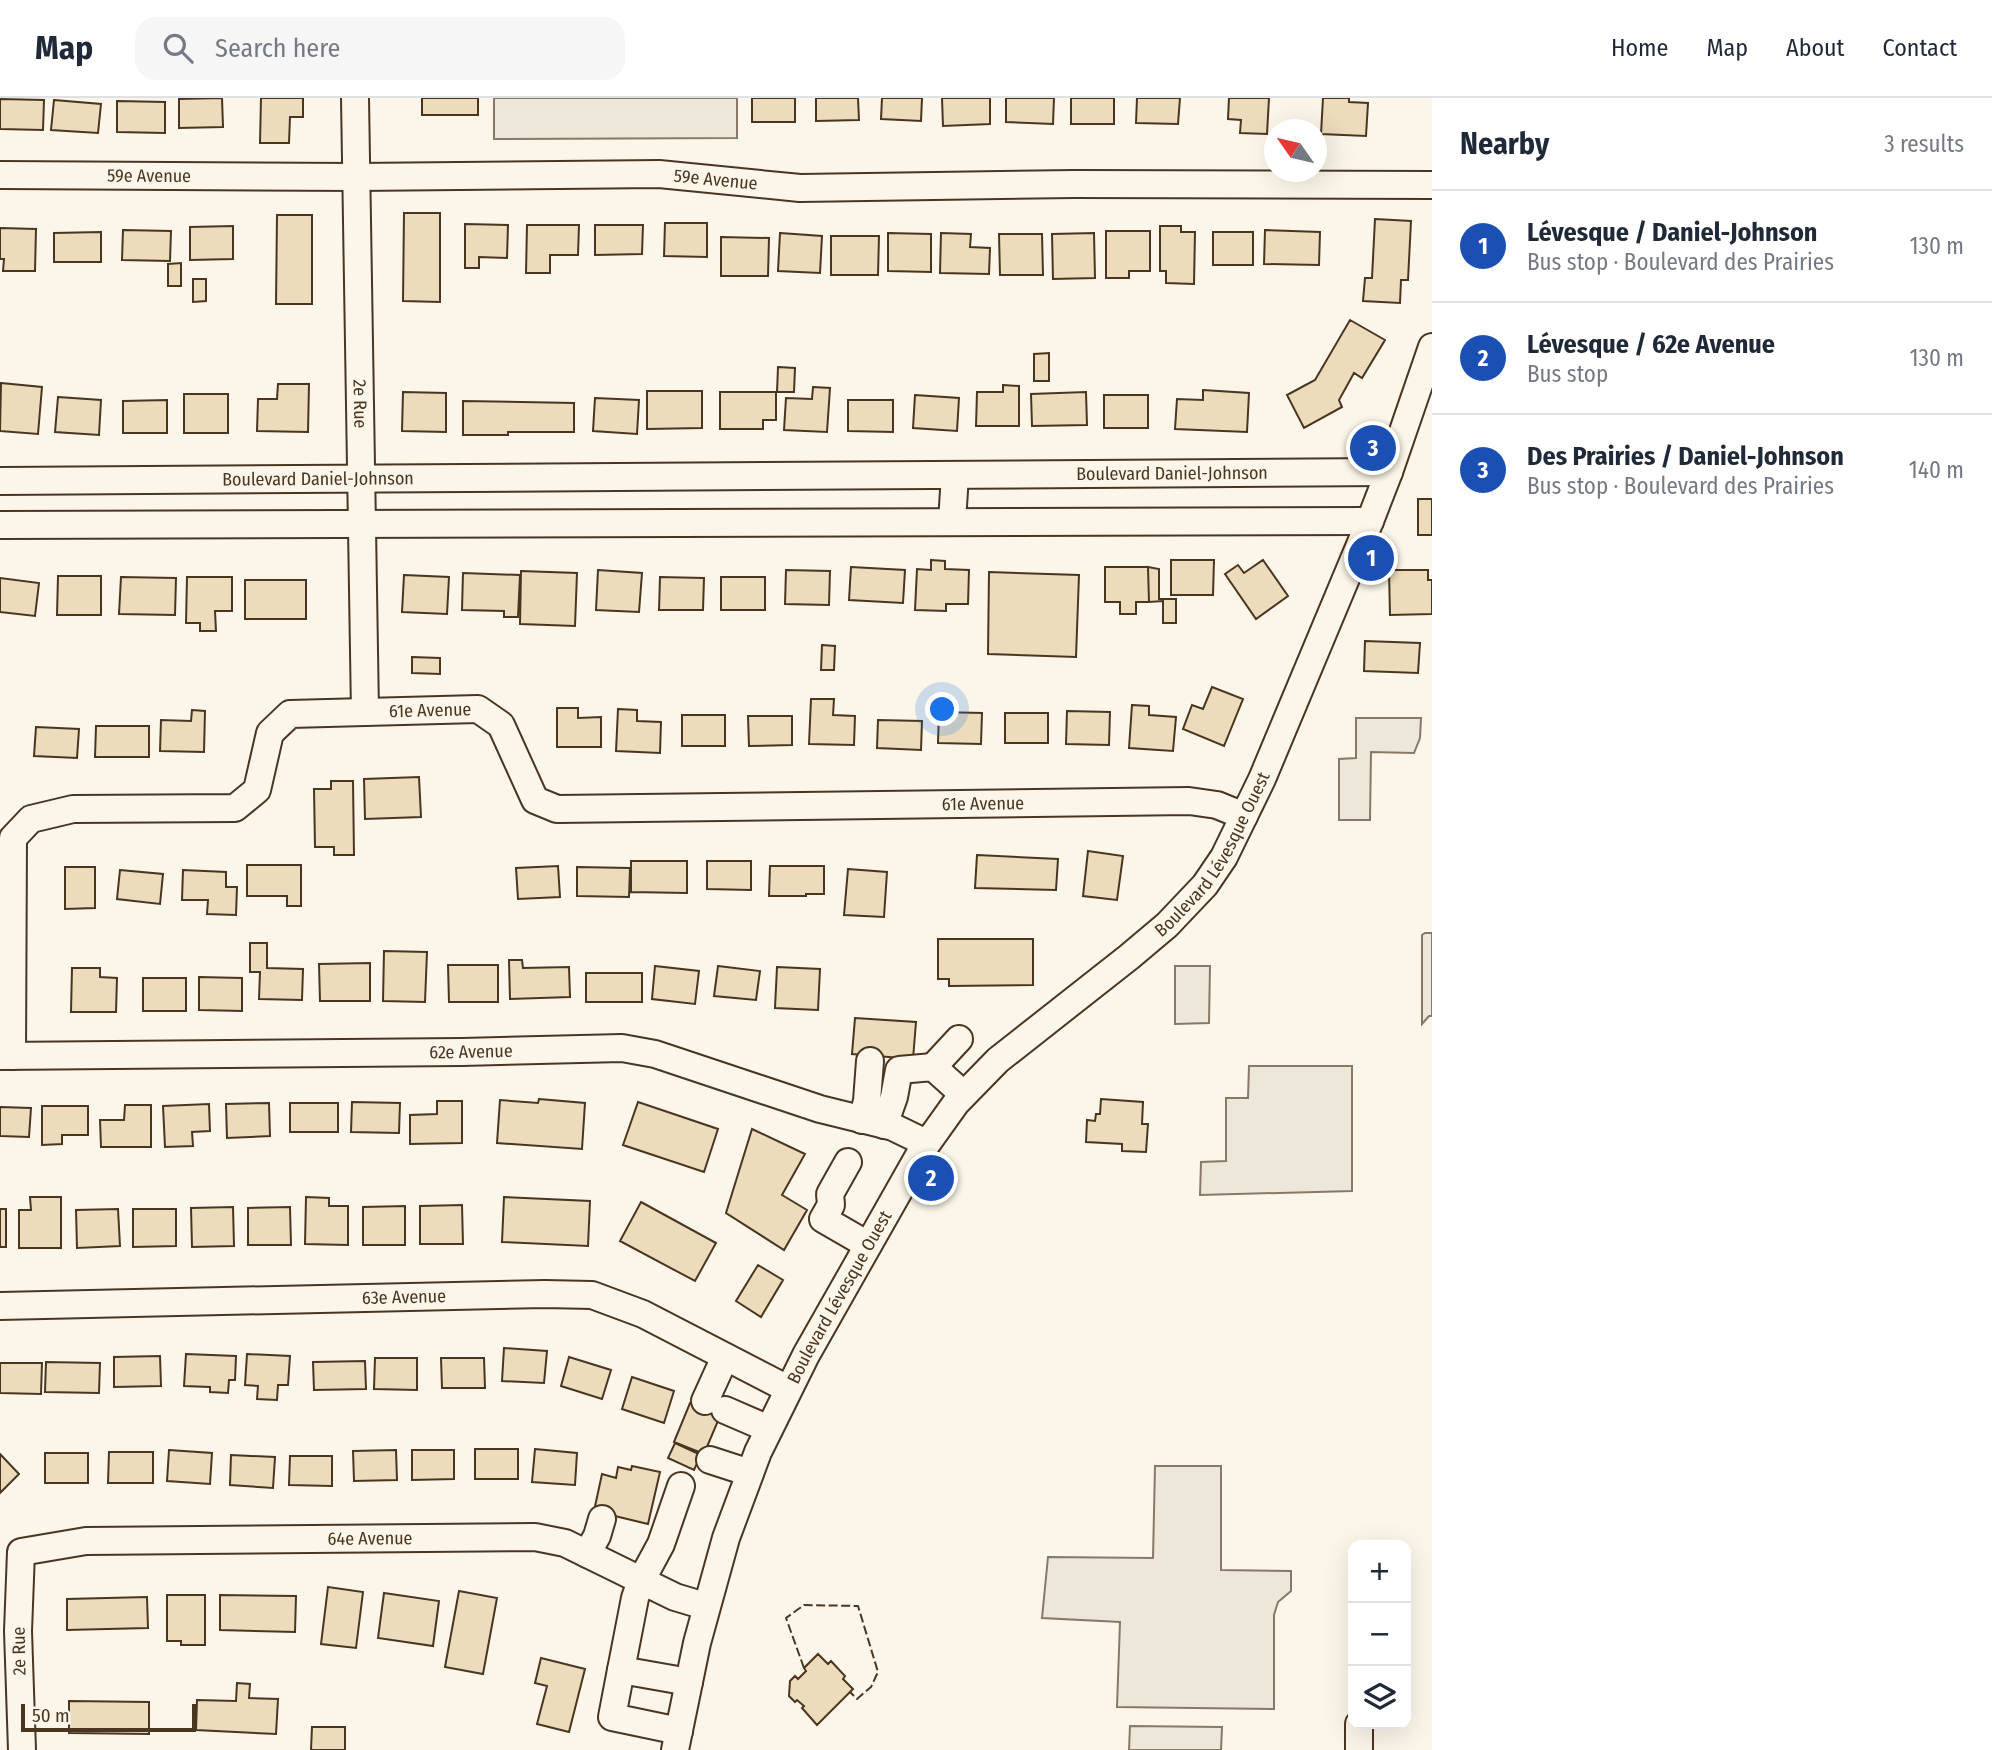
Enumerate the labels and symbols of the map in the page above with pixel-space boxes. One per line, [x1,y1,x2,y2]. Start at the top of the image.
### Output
north arrow [1264,119,1327,182]
street label: 59e Avenue [107,165,191,187]
street label: 59e Avenue [673,165,759,195]
street label: 2e Rue [349,379,371,429]
pin: 3 [1350,422,1396,474]
street label: Boulevard Daniel-Johnson [1076,462,1268,485]
street label: Boulevard Daniel-Johnson [222,467,414,491]
pin: 1 [1348,532,1394,584]
your location [925,692,959,726]
street label: 61e Avenue [389,698,472,722]
street label: Boulevard Lévesque Ouest [1150,769,1275,942]
street label: 61e Avenue [942,792,1024,815]
street label: 62e Avenue [429,1040,513,1063]
pin: 2 [908,1152,954,1204]
street label: Boulevard Lévesque Ouest [783,1207,897,1387]
street label: 63e Avenue [362,1285,446,1309]
street label: 64e Avenue [327,1527,413,1550]
street label: 2e Rue [8,1626,30,1676]
scale bar [21,1701,196,1733]

